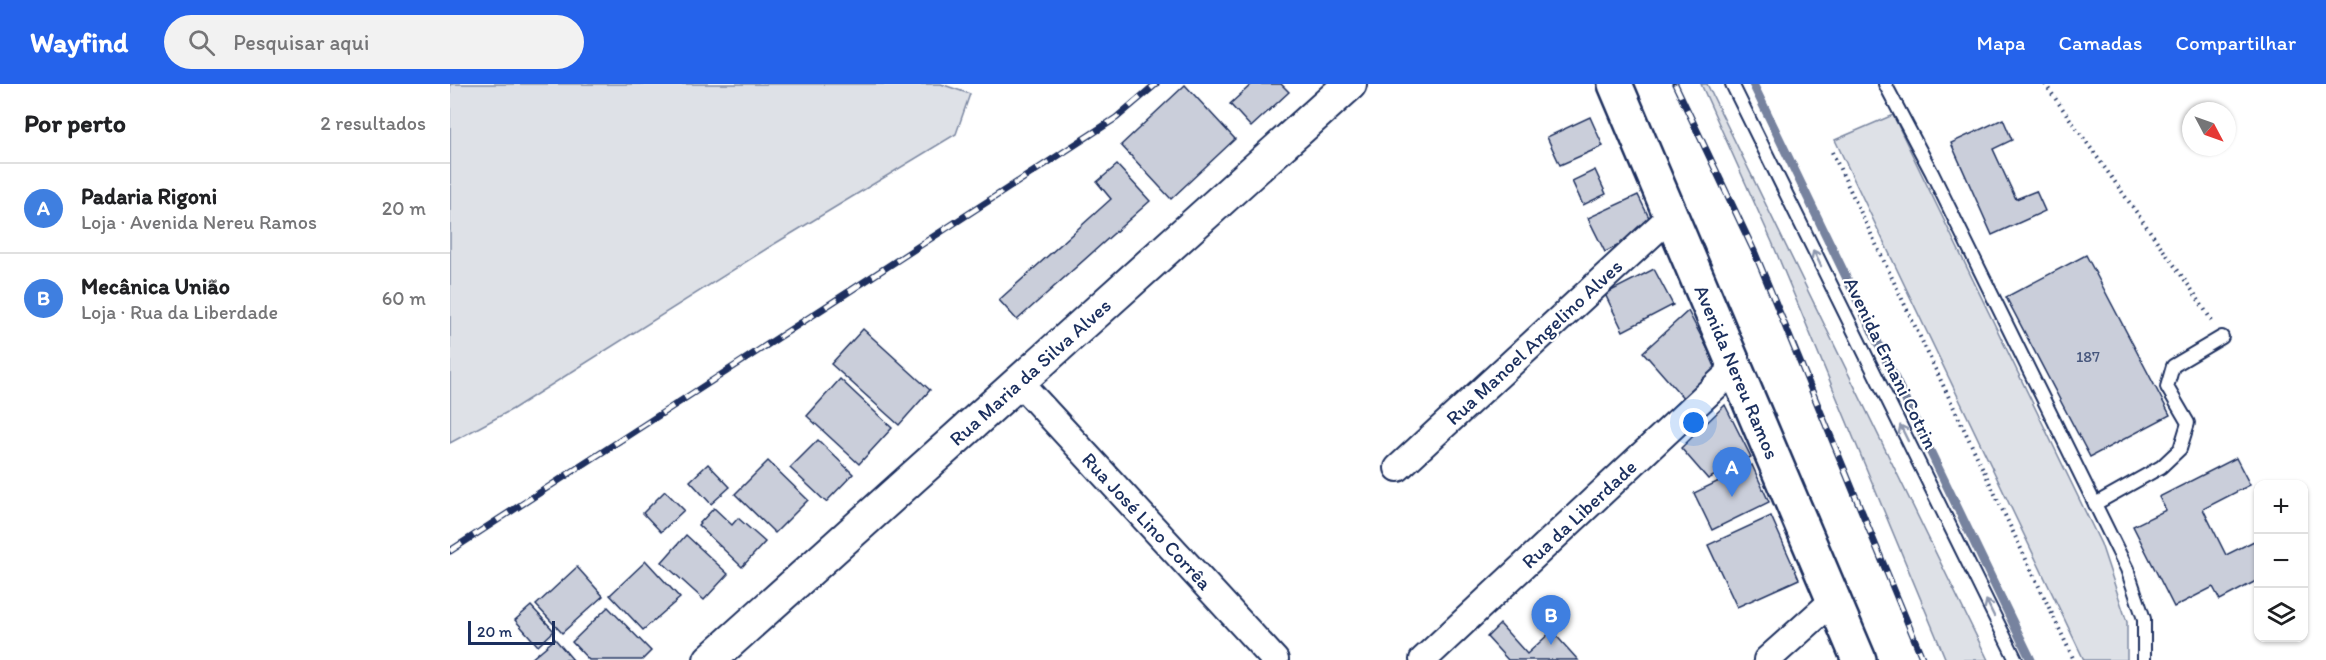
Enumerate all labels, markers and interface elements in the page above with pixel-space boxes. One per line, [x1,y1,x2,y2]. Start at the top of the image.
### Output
search box [164,15,584,69]
text: Wayfind [30,25,128,59]
icon: search [185,26,218,59]
text: Pesquisar aqui [233,29,369,56]
text: Mapa [1977,30,2025,55]
text: Camadas [2058,30,2142,55]
text: Compartilhar [2175,30,2296,55]
north arrow [2182,102,2236,156]
text: Por perto [24,107,126,139]
text: 2 resultados [320,111,426,135]
text: Padaria Rigoni [81,183,217,210]
text: A [37,196,50,220]
text: 20 m [382,196,426,220]
text: Loja · Avenida Nereu Ramos [81,210,317,234]
one-way arrow [1811,249,1823,267]
street label: Rua Manoel Angelino Alves [1441,254,1627,430]
text: Mecânica União [81,273,230,300]
street label: Avenida Ernani Cotrin [1839,273,1943,453]
street label: Avenida Nereu Ramos [1689,281,1785,463]
text: B [37,286,50,310]
text: 60 m [382,286,426,310]
street label: Rua Maria da Silva Alves [944,293,1116,451]
text: Loja · Rua da Liberdade [81,300,278,324]
house number: 187 [2076,347,2100,366]
your location [1679,408,1708,437]
one-way arrow [1897,424,1909,442]
street label: Rua José Lino Corrêa [1077,447,1217,595]
pin: A [1712,448,1752,497]
street label: Rua da Liberdade [1517,455,1641,573]
map controls [2254,480,2308,642]
button: + [2254,480,2308,534]
button: − [2254,534,2308,588]
button: layers [2254,588,2308,642]
pin: B [1532,596,1570,645]
one-way arrow [1983,599,1995,617]
scale bar [468,618,555,646]
text: 20 m [477,622,512,641]

